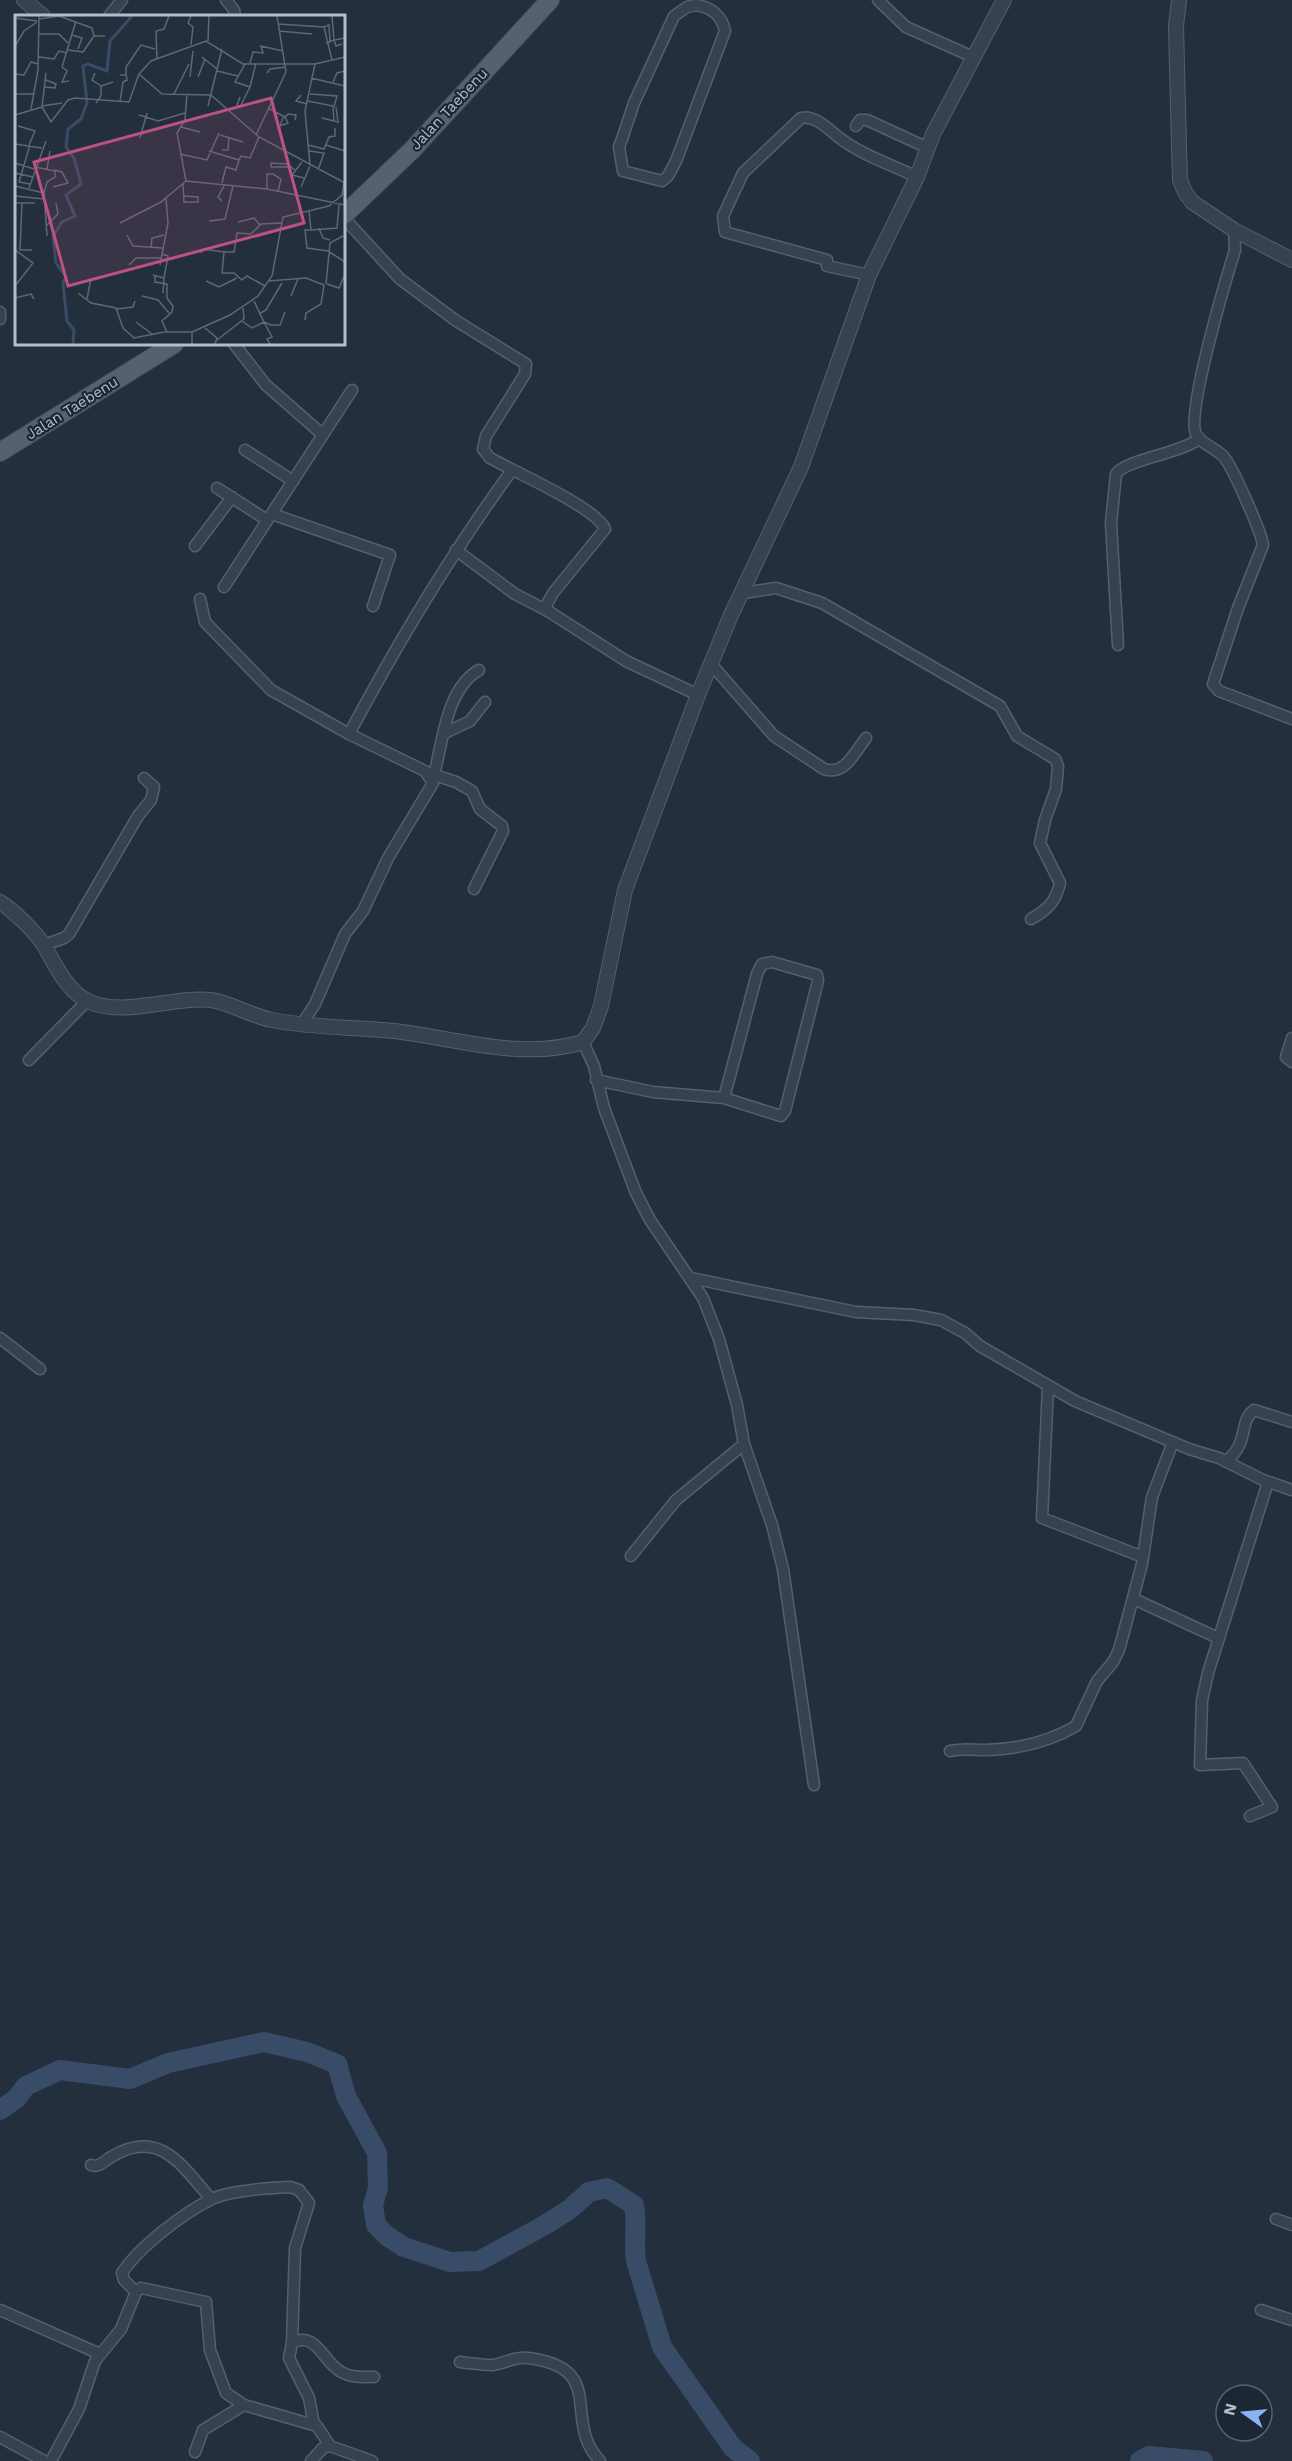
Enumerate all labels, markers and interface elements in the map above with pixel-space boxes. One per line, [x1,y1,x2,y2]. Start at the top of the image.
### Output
inset map [15,15,345,345]
street label: Jalan Taebenu [407,64,491,154]
street label: Jalan Taebenu [23,373,121,443]
north arrow [1214,2383,1274,2443]
text: N [1219,2401,1241,2417]

